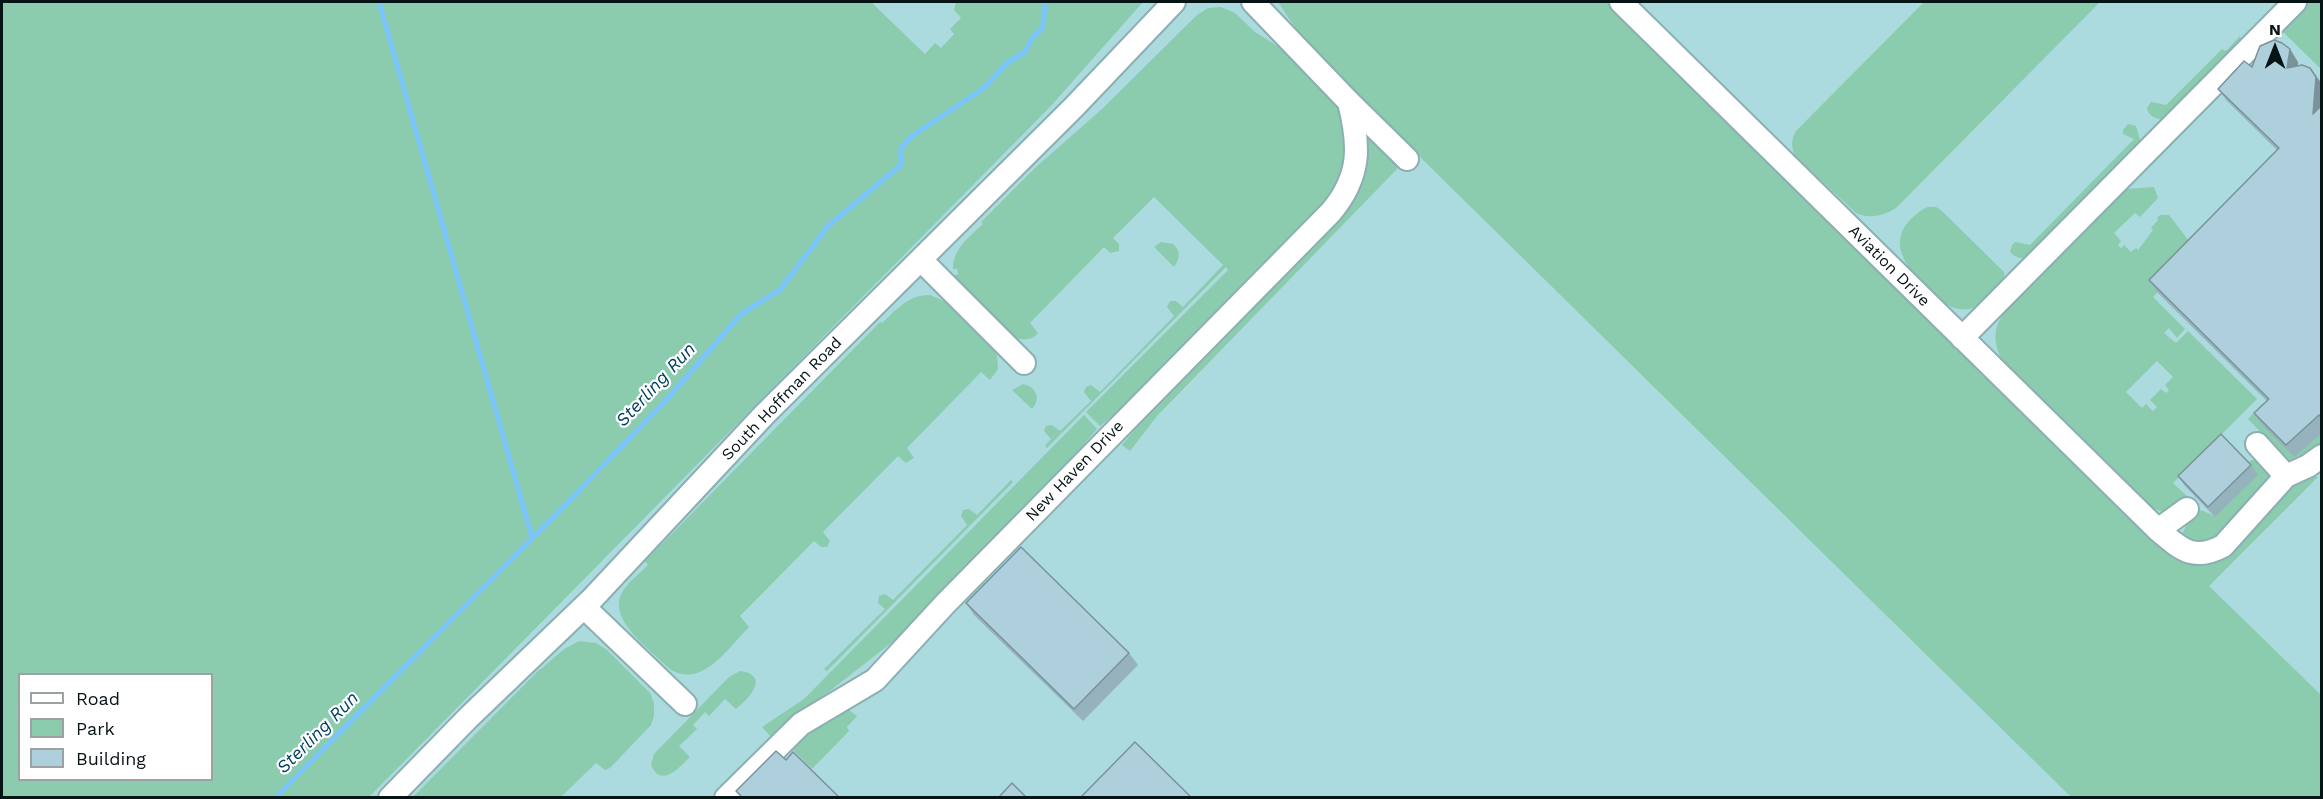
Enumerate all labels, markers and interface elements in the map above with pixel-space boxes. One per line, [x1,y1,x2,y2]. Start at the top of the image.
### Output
north arrow [2245,18,2305,78]
text: N [2269,20,2281,39]
street label: Aviation Drive [1844,221,1934,311]
street label: South Hoffman Road [718,333,846,465]
water label: Sterling Run [612,339,700,431]
street label: New Haven Drive [1022,417,1128,525]
legend [18,673,213,781]
text: Road [76,688,120,709]
water label: Sterling Run [273,688,363,778]
text: Park [76,718,115,739]
text: Building [76,748,146,769]

